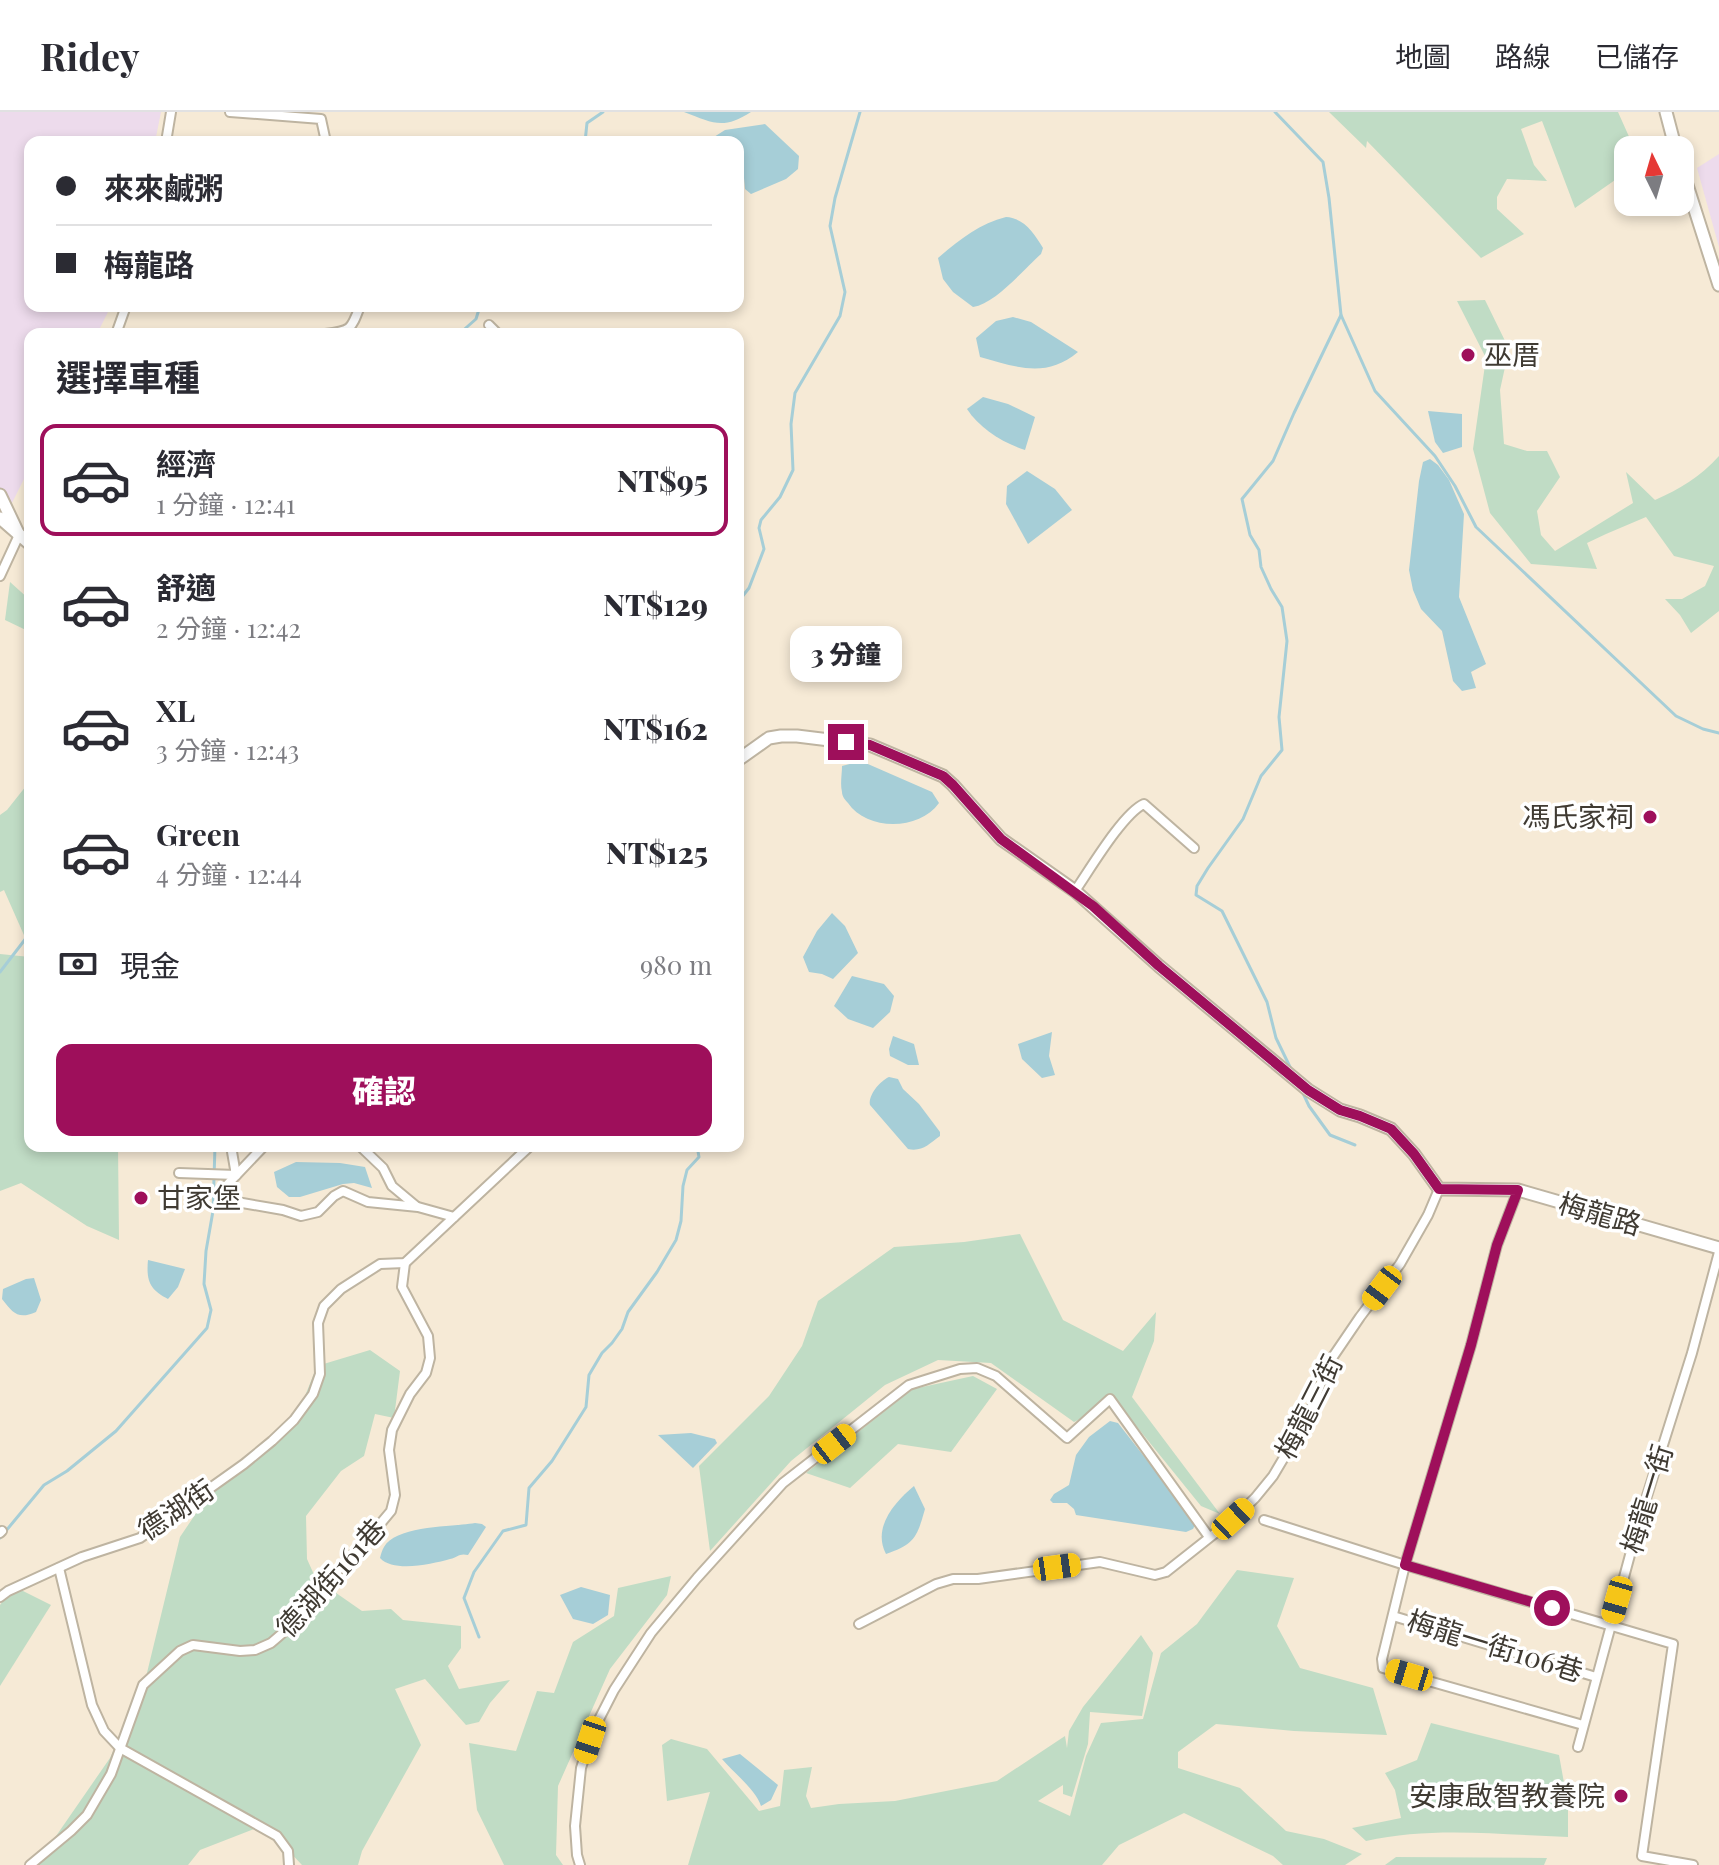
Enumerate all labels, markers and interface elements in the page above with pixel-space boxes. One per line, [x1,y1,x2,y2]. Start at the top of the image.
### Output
text: Ridey [40,30,139,81]
text: 地圖 [1395,37,1451,74]
text: 路線 [1495,37,1551,74]
text: 已儲存 [1595,37,1679,74]
north arrow [1614,136,1694,216]
map controls [1614,136,1694,216]
text: 來來鹹粥 [104,167,224,207]
text: 梅龍路 [104,244,194,284]
place label: 巫厝 [1484,335,1540,372]
marker: 巫厝 [1459,346,1477,364]
text: 選擇車種 [56,352,200,400]
text: 經濟 [156,443,216,483]
icon: car [60,444,132,516]
text: NT$95 [617,460,708,500]
text: 1 分鐘 · 12:41 [156,486,295,521]
text: 舒適 [156,567,216,607]
icon: car [60,568,132,640]
text: NT$129 [603,584,708,624]
text: 2 分鐘 · 12:42 [156,610,301,645]
callout: 3 分鐘 [790,626,902,682]
text: 3 分鐘 [811,636,881,671]
text: XL [156,690,195,730]
icon: car [60,692,132,764]
text: NT$162 [603,708,708,748]
route end [828,724,864,760]
text: 3 分鐘 · 12:43 [156,732,299,767]
place label: 馮氏家祠 [1522,797,1634,834]
marker: 馮氏家祠 [1641,808,1659,826]
text: Green [156,814,240,854]
icon: car [60,816,132,888]
text: NT$125 [606,832,708,872]
text: 4 分鐘 · 12:44 [156,856,302,891]
icon: cash [56,942,100,986]
text: 現金 [120,945,180,985]
text: 980 m [640,947,712,982]
button: 確認 [56,1044,712,1136]
place label: 甘家堡 [157,1178,241,1215]
street label: 梅龍路 [1555,1183,1646,1242]
marker: 甘家堡 [132,1189,150,1207]
car [1358,1262,1406,1314]
street label: 梅龍三街 [1266,1348,1350,1465]
car [808,1420,860,1468]
street label: 梅龍一街 [1611,1440,1680,1558]
street label: 德湖街 [130,1470,220,1548]
car [1207,1494,1259,1544]
street label: 德湖街161巷 [267,1510,393,1644]
car [1032,1552,1082,1582]
car [1599,1574,1635,1626]
route start [1534,1590,1570,1626]
street label: 梅龍一街106巷 [1403,1600,1588,1689]
car [1383,1657,1435,1693]
car [571,1713,609,1767]
place label: 安康啟智教養院 [1409,1776,1605,1813]
marker: 安康啟智教養院 [1612,1787,1630,1805]

